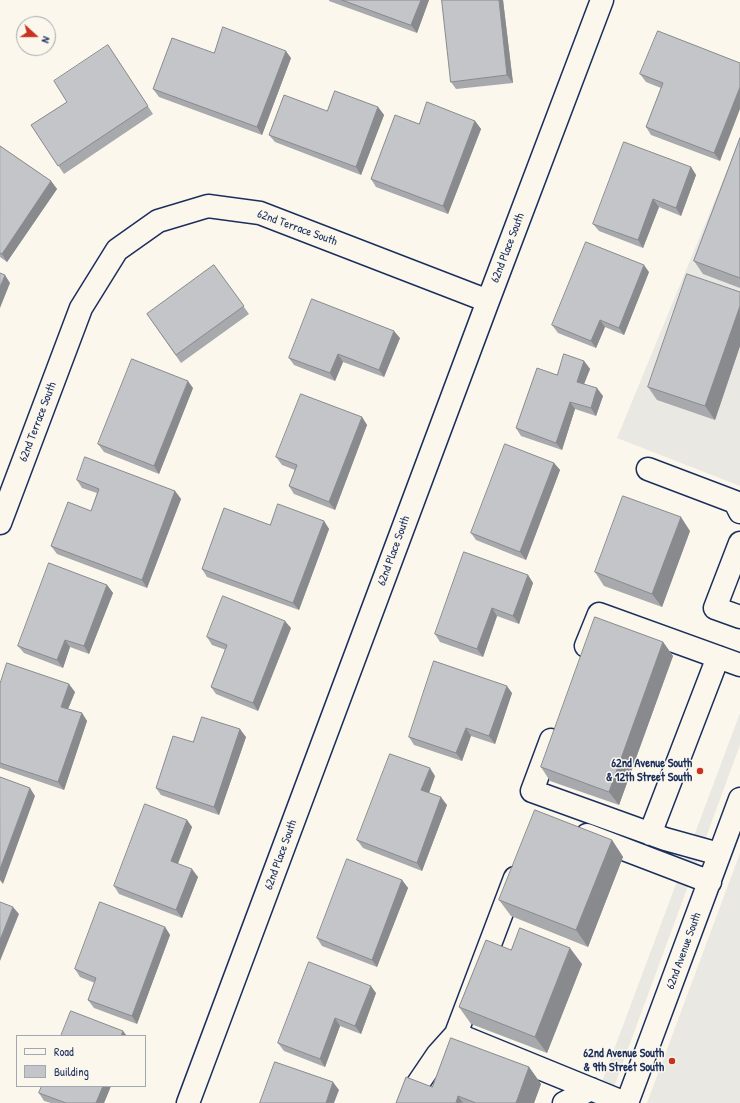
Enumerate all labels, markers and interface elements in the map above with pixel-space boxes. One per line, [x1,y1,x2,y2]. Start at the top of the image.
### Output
north arrow [16,16,56,56]
text: N [39,35,54,45]
street label: 62nd Terrace South [255,207,339,249]
street label: 62nd Place South [488,211,528,285]
street label: 62nd Terrace South [16,380,60,464]
street label: 62nd Place South [375,514,413,588]
place label: 62nd Avenue South & 12th Street South [606,757,692,785]
marker: 62nd Avenue South & 12th Street South [695,766,705,776]
street label: 62nd Place South [262,818,300,892]
street label: 62nd Avenue South [663,911,705,991]
legend [16,1035,146,1087]
text: Road [54,1043,74,1060]
place label: 62nd Avenue South & 9th Street South [583,1047,664,1075]
marker: 62nd Avenue South & 9th Street South [667,1056,677,1066]
text: Building [54,1063,89,1080]

